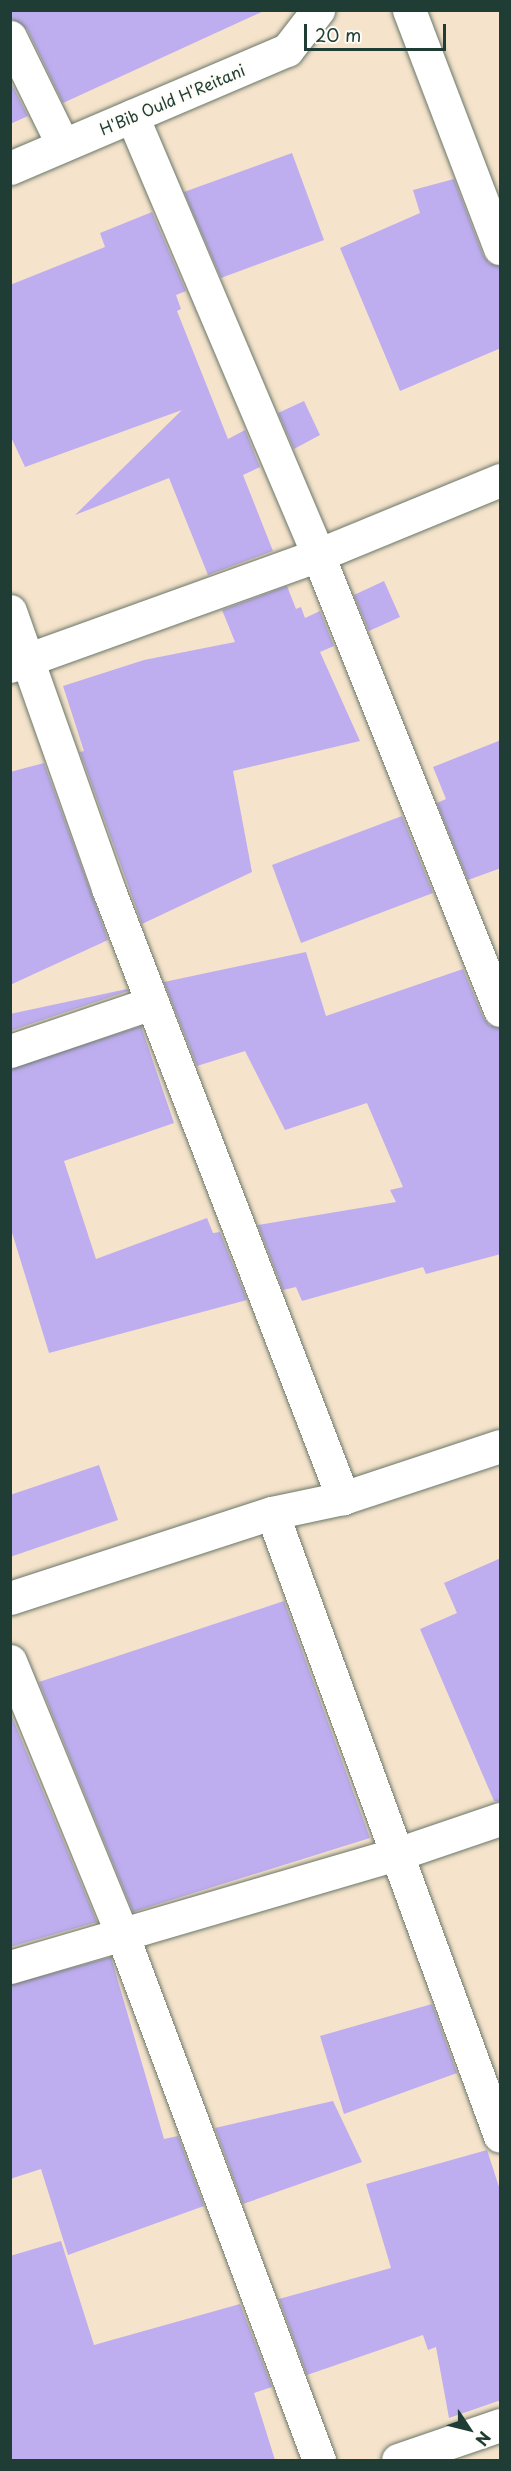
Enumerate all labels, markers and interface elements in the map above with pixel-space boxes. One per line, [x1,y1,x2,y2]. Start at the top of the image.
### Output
scale bar [307,12,450,50]
text: 20 m [315,21,361,48]
street label: H'Bib Ould H'Reitani [96,60,248,138]
north arrow [439,2399,499,2459]
text: N [470,2427,497,2451]

